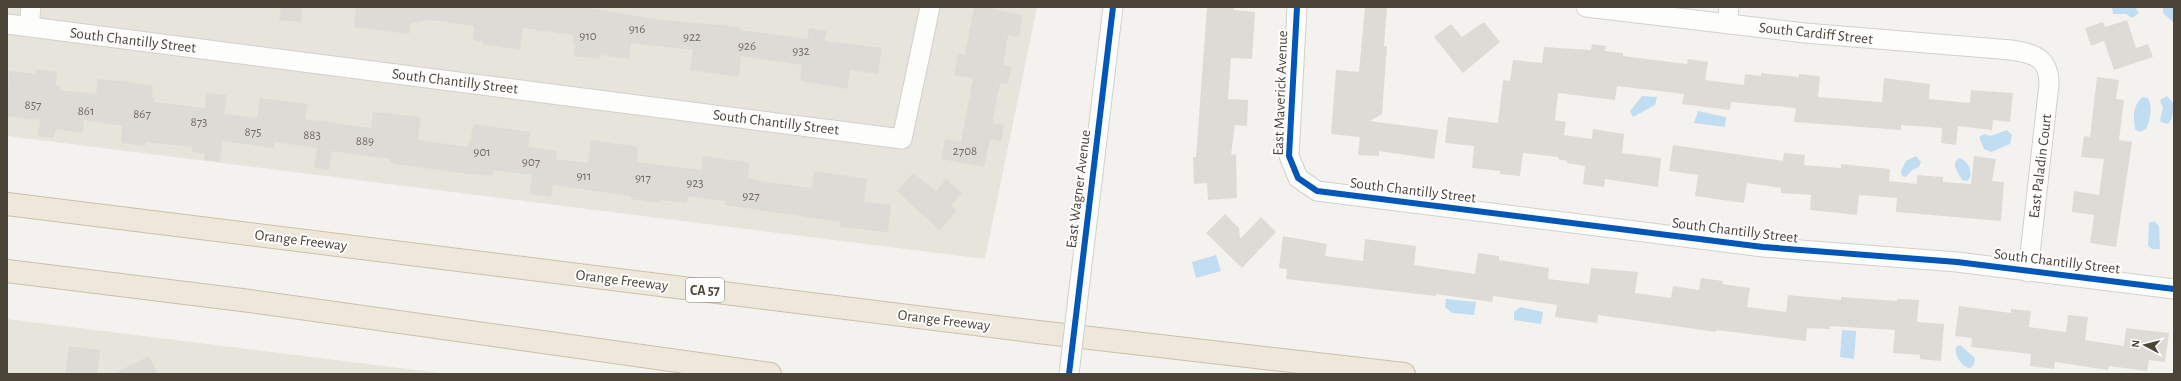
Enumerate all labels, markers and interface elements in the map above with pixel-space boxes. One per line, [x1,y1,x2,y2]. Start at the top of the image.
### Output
street label: South Cardiff Street [1758,20,1874,47]
house number: 916 [629,23,645,36]
street label: South Chantilly Street [69,25,197,56]
house number: 910 [579,30,597,43]
street label: East Maverick Avenue [1271,30,1290,156]
house number: 922 [683,31,701,44]
house number: 926 [738,40,756,53]
house number: 932 [792,45,810,58]
street label: South Chantilly Street [391,66,519,97]
house number: 857 [24,99,42,112]
house number: 861 [78,105,94,118]
street label: South Chantilly Street [712,107,840,138]
house number: 867 [133,108,151,121]
street label: East Paladin Court [2027,113,2054,219]
house number: 873 [191,116,207,129]
house number: 875 [244,126,262,139]
house number: 883 [303,129,321,142]
street label: East Wagner Avenue [1064,129,1093,249]
house number: 889 [356,135,374,148]
house number: 2708 [953,145,977,158]
house number: 901 [473,146,491,159]
house number: 907 [522,156,541,169]
house number: 911 [576,170,592,183]
house number: 917 [635,172,652,185]
street label: South Chantilly Street [1349,175,1477,206]
house number: 923 [686,177,704,190]
house number: 927 [742,190,760,203]
street label: South Chantilly Street [1671,215,1799,246]
street label: Orange Freeway [254,227,349,254]
street label: South Chantilly Street [1993,246,2121,277]
street label: Orange Freeway [575,267,670,294]
road number: CA 57 [686,278,724,302]
street label: Orange Freeway [897,307,992,334]
north arrow [2125,325,2165,365]
text: N [2130,339,2141,348]

